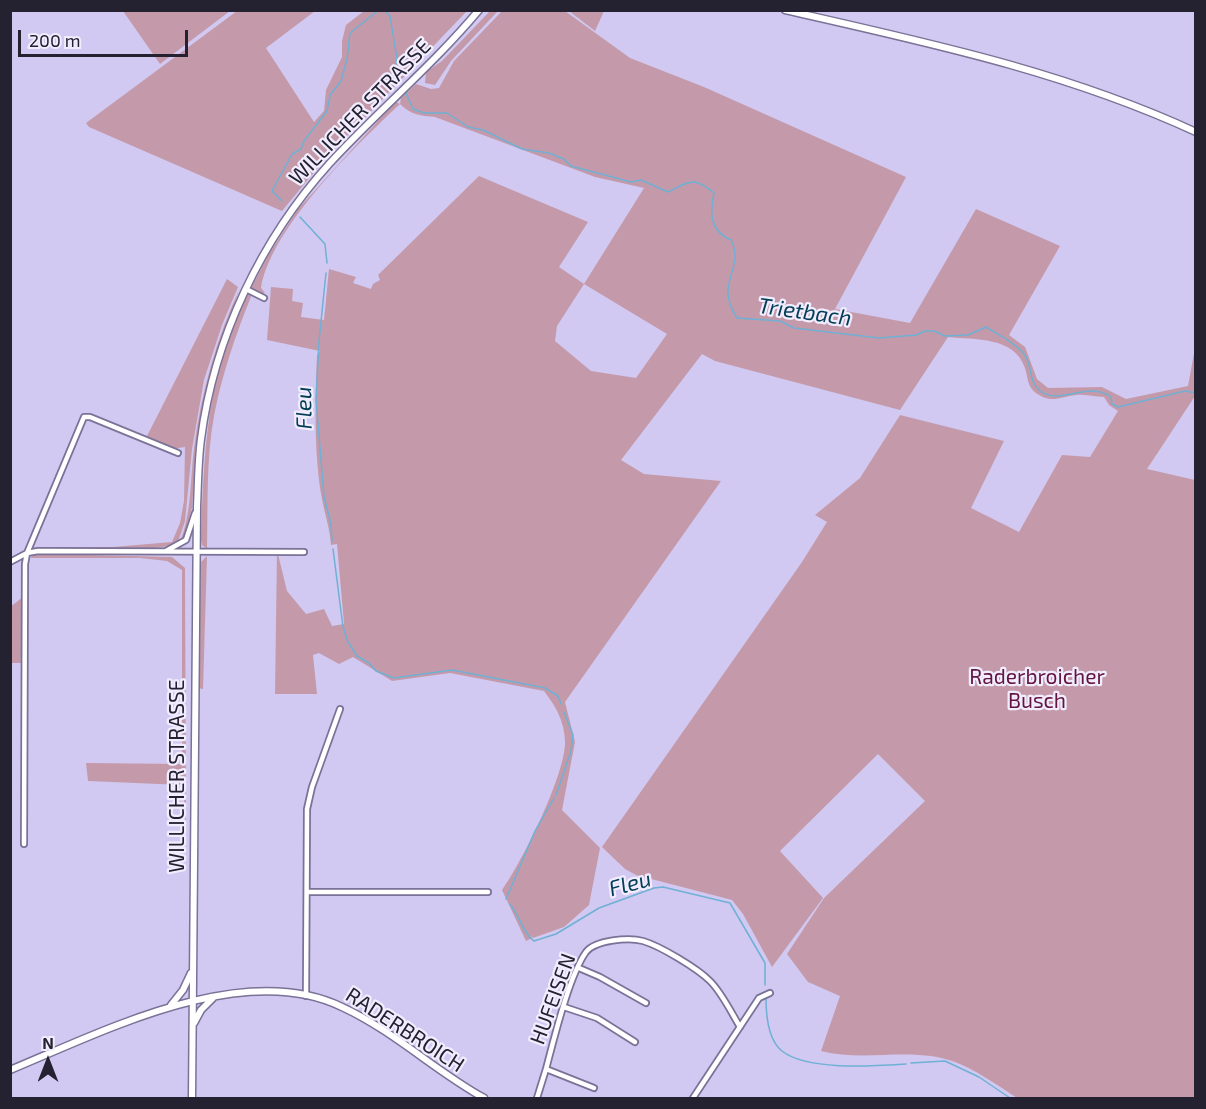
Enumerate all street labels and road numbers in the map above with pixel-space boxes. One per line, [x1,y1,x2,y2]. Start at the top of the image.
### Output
street label: WILLICHER STRASSE [284,34,436,190]
street label: WILLICHER STRASSE [164,679,190,873]
street label: HUFEISEN [525,950,581,1048]
street label: RADERBROICH [341,982,469,1078]

